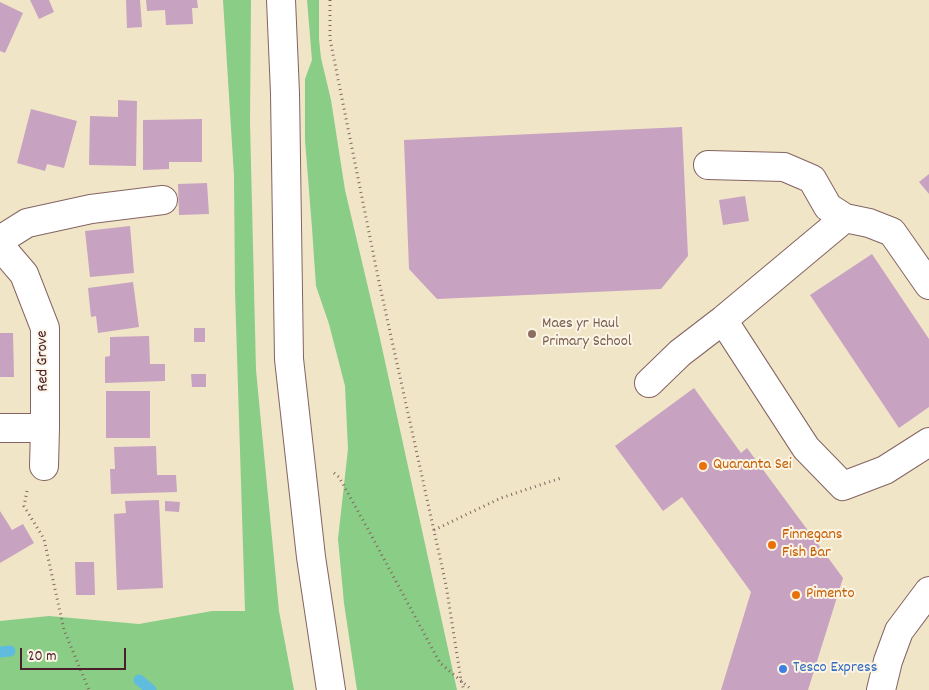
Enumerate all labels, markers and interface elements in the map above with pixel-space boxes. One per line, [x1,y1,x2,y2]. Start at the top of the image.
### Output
place label: Maes yr Haul Primary School [542,315,632,353]
marker: Maes yr Haul Primary School [526,328,538,340]
street label: Red Grove [34,330,54,392]
place label: Quaranta Sei [713,456,792,476]
marker: Quaranta Sei [697,460,709,472]
place label: Finnegans Fish Bar [782,526,843,564]
marker: Finnegans Fish Bar [766,539,778,551]
place label: Pimento [806,585,855,605]
marker: Pimento [790,589,802,601]
scale bar [22,638,129,670]
text: 20 m [28,646,56,668]
place label: Tesco Express [793,659,877,679]
marker: Tesco Express [777,663,789,675]

